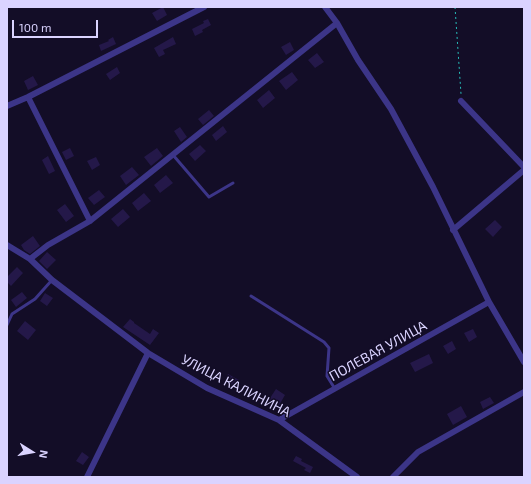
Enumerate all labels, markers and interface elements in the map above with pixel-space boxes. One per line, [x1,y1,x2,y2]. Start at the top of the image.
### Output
scale bar [14,12,100,38]
text: 100 m [19,20,51,34]
street label: ПОЛЕВАЯ УЛИЦА [326,317,430,385]
street label: УЛИЦА КАЛИНИНА [178,351,294,421]
north arrow [12,432,52,472]
text: N [37,449,51,460]

